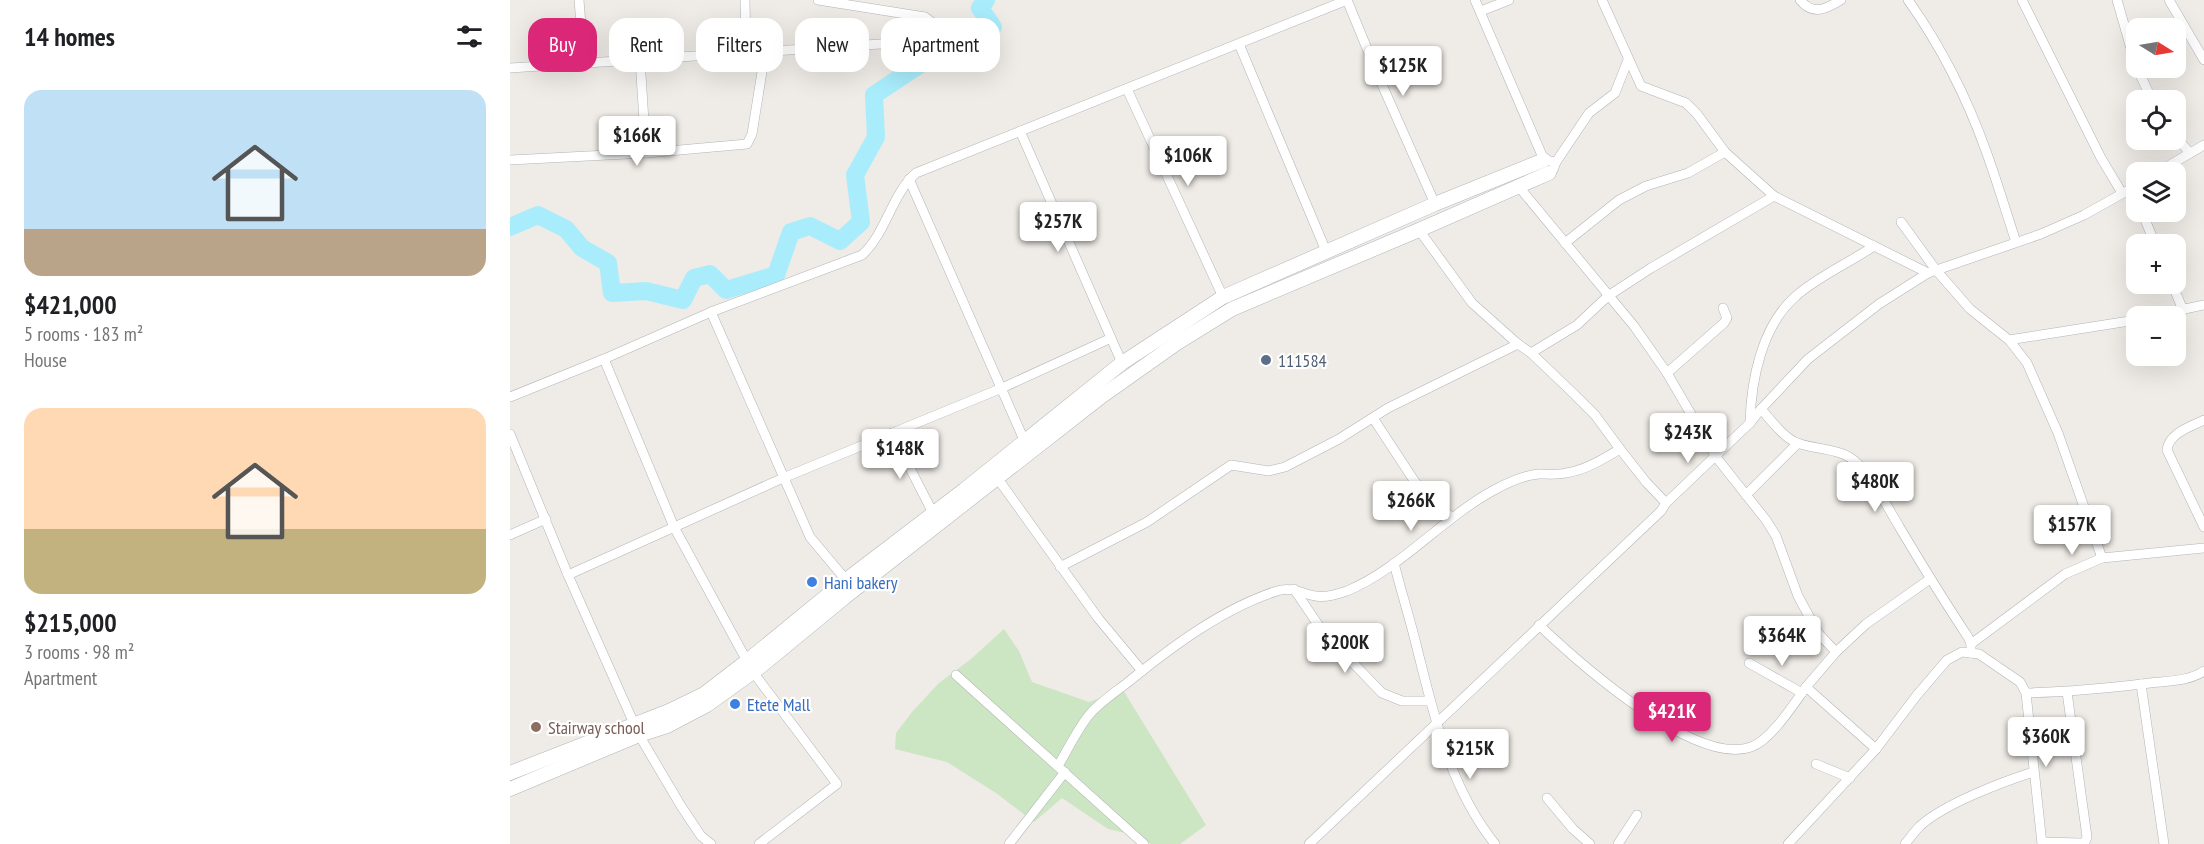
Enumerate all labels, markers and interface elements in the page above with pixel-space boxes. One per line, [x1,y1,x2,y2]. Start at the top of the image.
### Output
chip: Buy [528,18,597,72]
chip: Rent [609,18,684,72]
chip: Filters [696,18,783,72]
chip: New [795,18,869,72]
chip: Apartment [881,18,1000,72]
north arrow [2126,18,2186,78]
map controls [2126,18,2186,366]
text: 14 homes [24,20,115,53]
icon: filters [453,20,486,53]
pin: $125K [1361,46,1445,97]
text: $125K [1379,52,1427,78]
button: locate [2126,90,2186,150]
pin: $166K [595,116,679,167]
text: $166K [613,122,661,148]
icon: home [201,129,309,237]
pin: $106K [1146,136,1230,187]
text: $106K [1164,142,1212,168]
button: layers [2126,162,2186,222]
pin: $257K [1016,202,1100,253]
text: $257K [1034,208,1082,234]
button: + [2126,234,2186,294]
text: $421,000 [24,288,117,321]
button: − [2126,306,2186,366]
text: 5 rooms · 183 m² [24,321,143,347]
text: House [24,347,67,373]
place label: 111584 [1278,349,1327,372]
marker: 111584 [1259,353,1273,367]
pin: $243K [1646,413,1730,464]
text: $243K [1664,419,1712,445]
pin: $148K [858,429,942,480]
text: $148K [876,435,924,461]
icon: home [201,447,309,555]
pin: $480K [1833,462,1917,513]
text: $480K [1851,468,1899,494]
pin: $266K [1369,481,1453,532]
text: $266K [1387,487,1435,513]
pin: $157K [2030,505,2114,556]
text: $157K [2048,511,2096,537]
place label: Hani bakery [824,571,898,594]
marker: Hani bakery [805,575,819,589]
text: $215,000 [24,606,117,639]
pin: $364K [1740,616,1824,667]
text: $364K [1758,622,1806,648]
pin: $200K [1303,623,1387,674]
text: $200K [1321,629,1369,655]
text: 3 rooms · 98 m² [24,639,134,665]
text: Apartment [24,665,97,691]
pin: $421K [1630,692,1714,743]
place label: Etete Mall [747,693,811,716]
marker: Etete Mall [728,697,742,711]
text: $421K [1648,698,1696,724]
place label: Stairway school [548,716,646,739]
pin: $360K [2004,717,2088,768]
marker: Stairway school [529,720,543,734]
text: $360K [2022,723,2070,749]
pin: $215K [1428,729,1512,780]
text: $215K [1446,735,1494,761]

